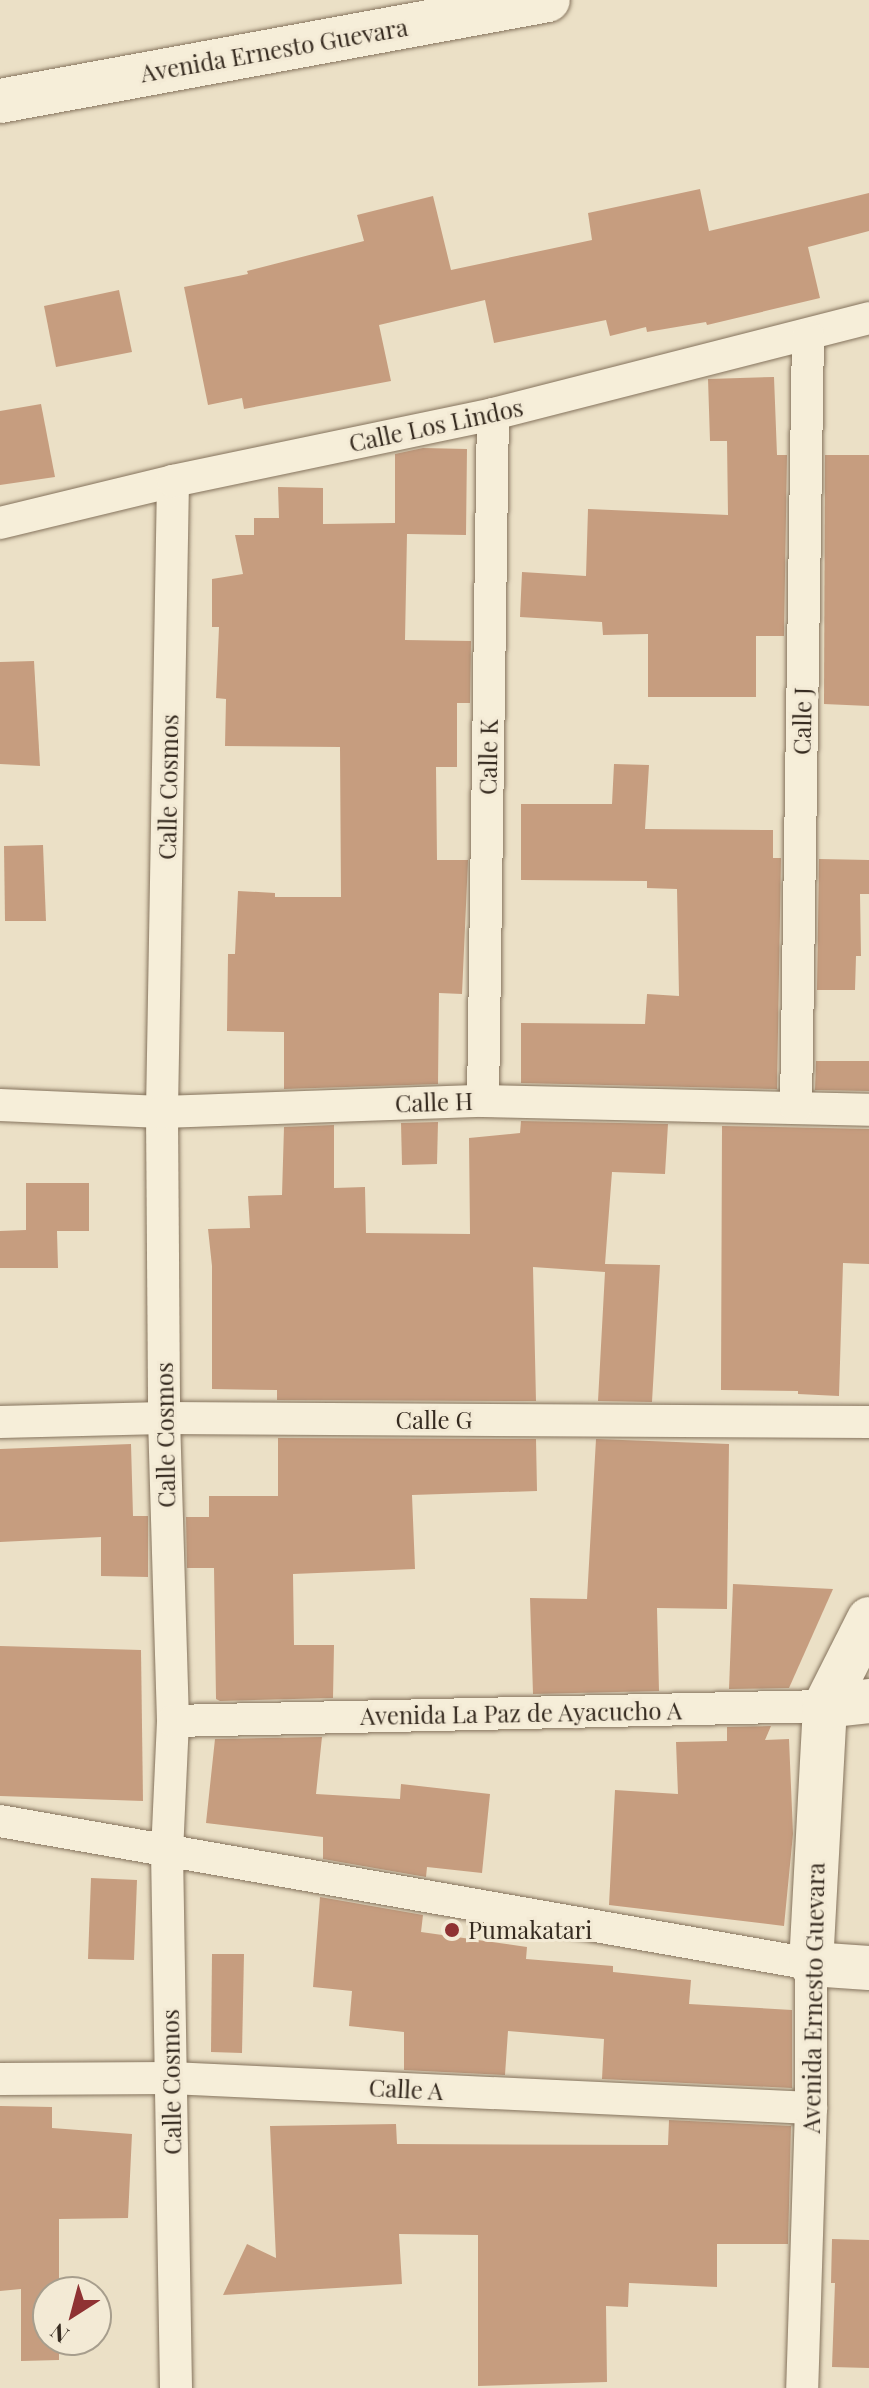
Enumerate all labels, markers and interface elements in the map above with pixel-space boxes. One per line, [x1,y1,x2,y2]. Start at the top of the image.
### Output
street label: Avenida Ernesto Guevara [138,12,410,88]
street label: Calle Los Lindos [346,392,526,458]
street label: Calle J [787,687,817,755]
street label: Calle Cosmos [152,714,184,860]
street label: Calle K [473,719,503,795]
street label: Calle H [394,1086,474,1118]
street label: Calle Cosmos [149,1362,181,1508]
street label: Calle G [396,1406,472,1434]
street label: Avenida La Paz de Ayacucho A [359,1696,683,1730]
street label: Avenida Ernesto Guevara [796,1862,830,2134]
place label: Pumakatari [468,1916,592,1944]
marker: Pumakatari [443,1921,461,1939]
street label: Calle Cosmos [155,2009,187,2155]
street label: Calle A [368,2073,444,2105]
north arrow [32,2276,112,2356]
text: N [44,2317,74,2351]

